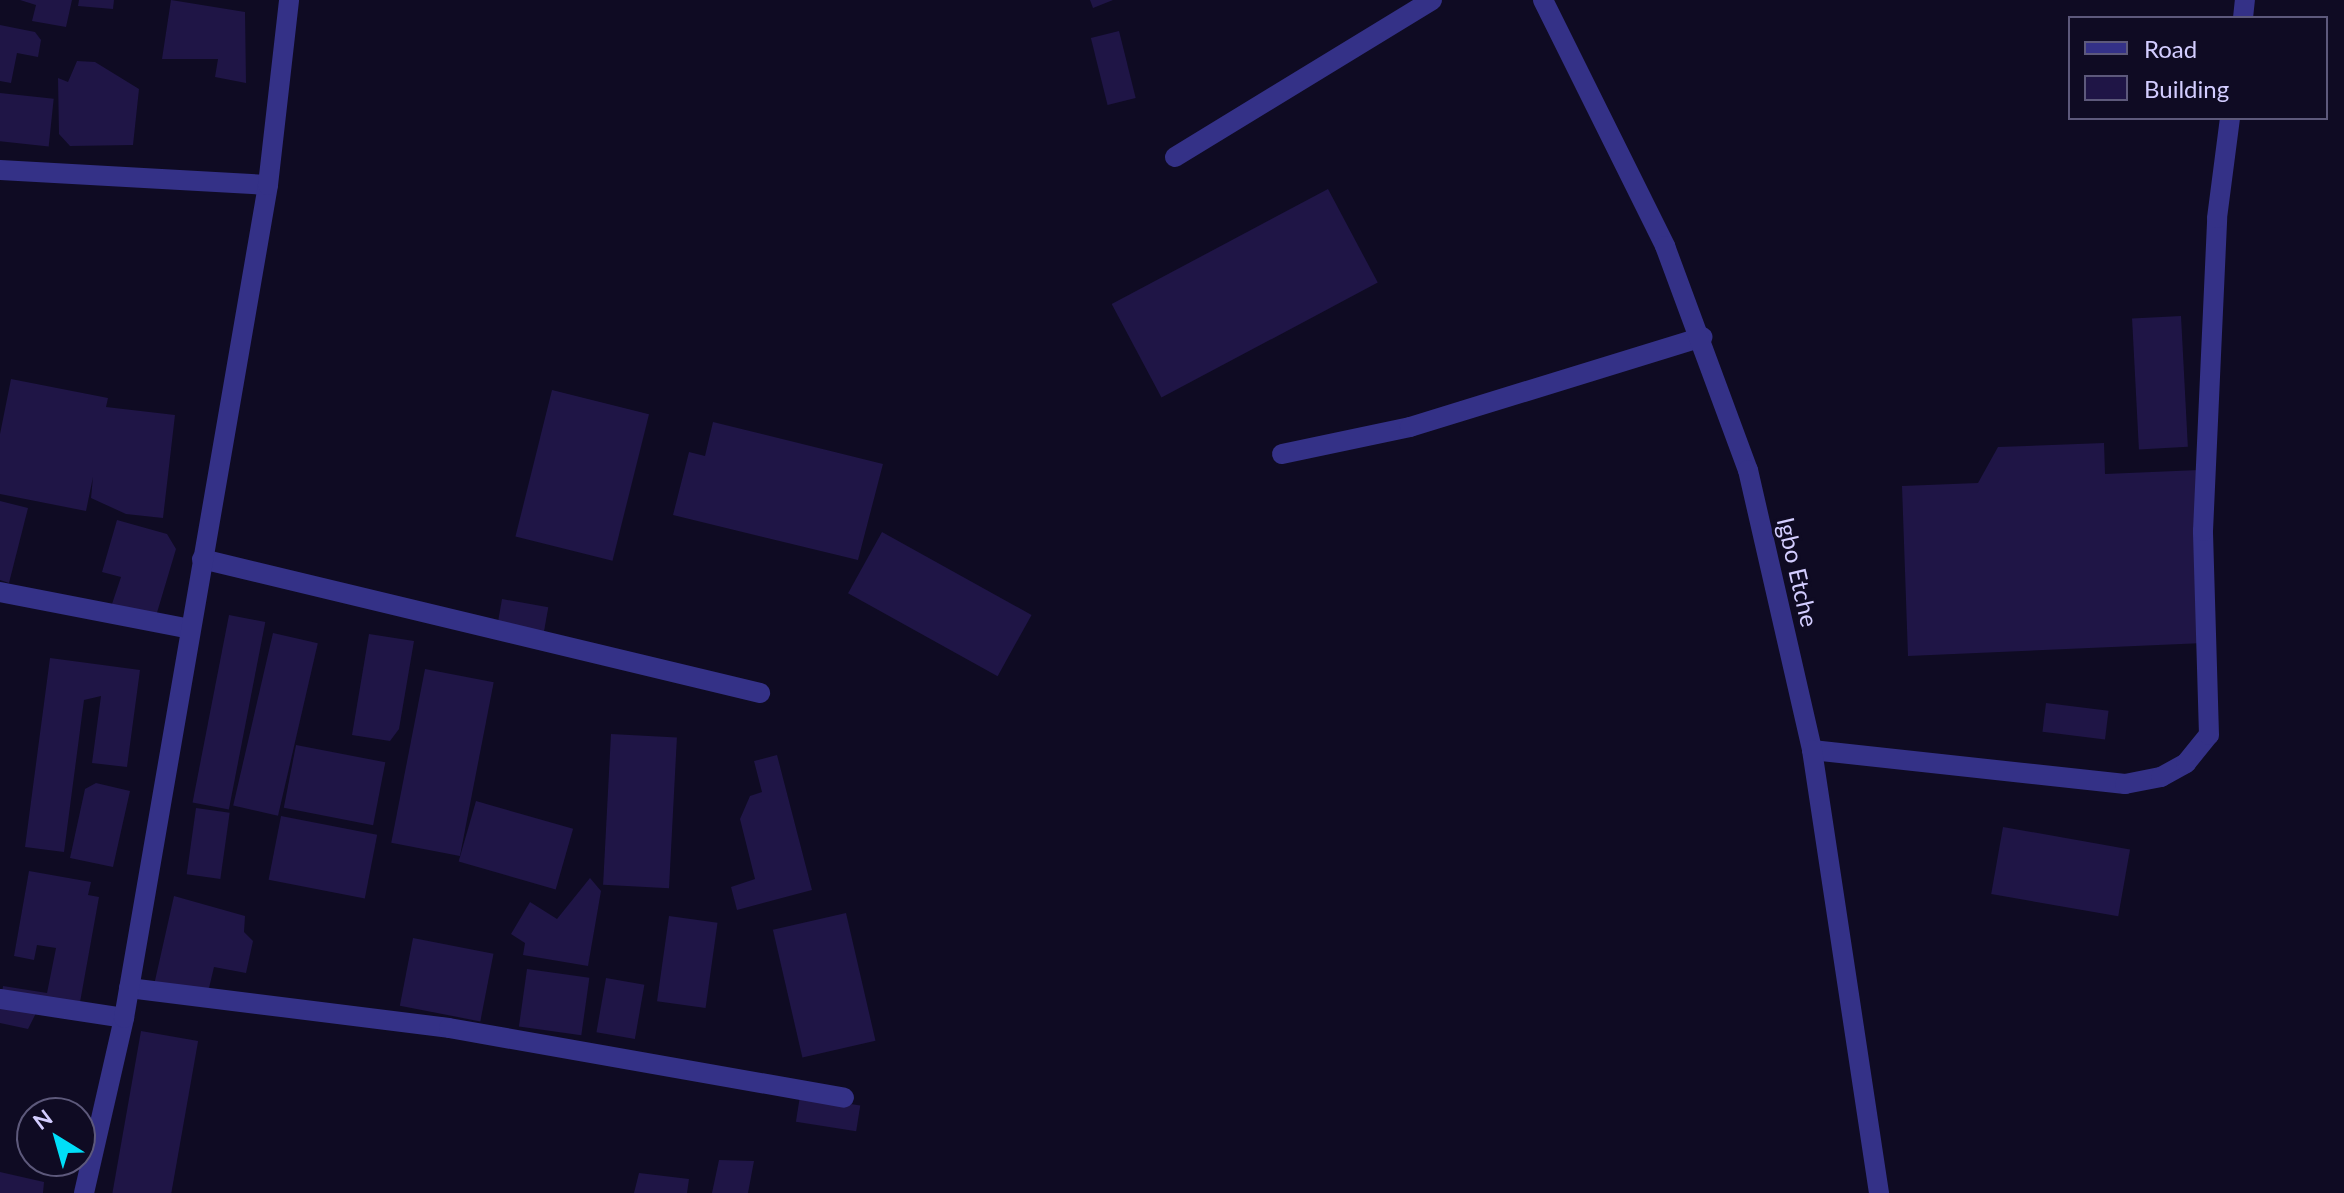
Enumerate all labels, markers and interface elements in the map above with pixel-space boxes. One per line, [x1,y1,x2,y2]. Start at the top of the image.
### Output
legend [2068,16,2328,120]
text: Road [2144,34,2197,63]
text: Building [2144,74,2229,103]
street label: Igbo Etche [1771,514,1825,630]
north arrow [16,1097,96,1177]
text: N [28,1103,57,1135]

